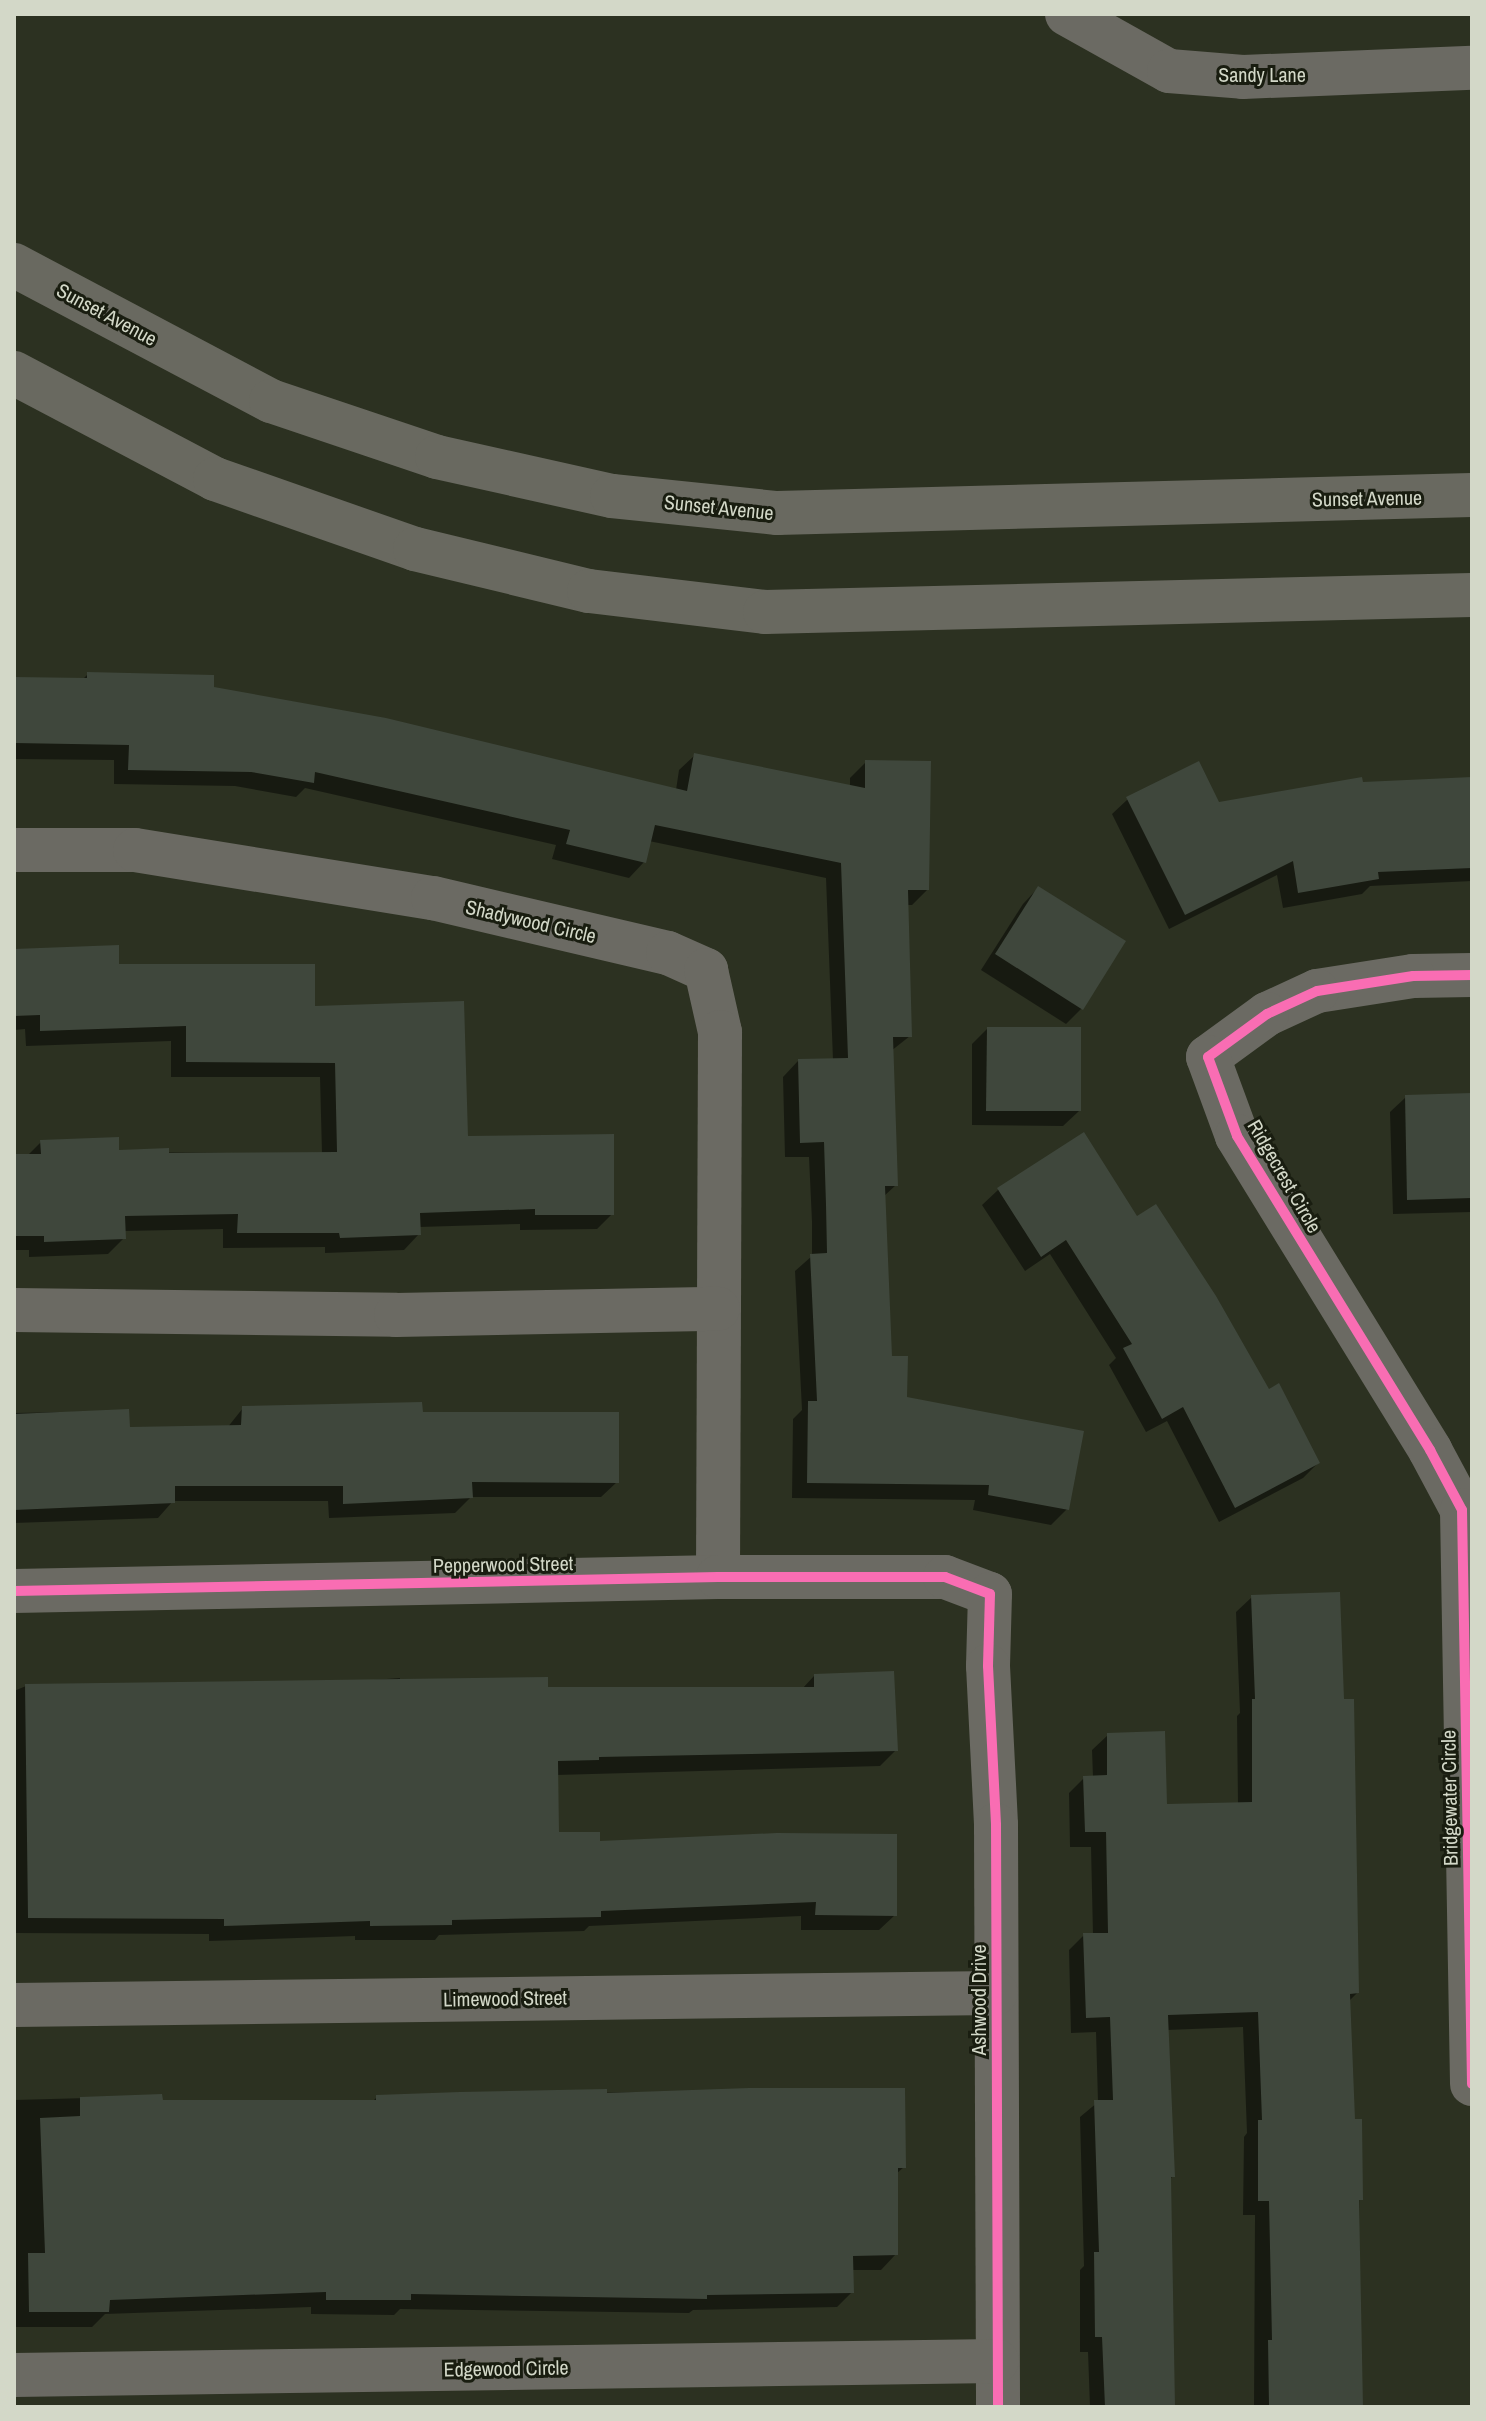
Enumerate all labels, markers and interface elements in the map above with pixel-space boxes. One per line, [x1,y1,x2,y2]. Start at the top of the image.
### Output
street label: Sandy Lane [1218,62,1306,86]
street label: Sunset Avenue [52,277,162,351]
street label: Sunset Avenue [1311,485,1423,511]
street label: Sunset Avenue [663,489,775,525]
street label: Shadywood Circle [463,894,599,948]
street label: Ridgecrest Circle [1243,1115,1327,1237]
street label: Pepperwood Street [433,1551,573,1577]
street label: Bridgewater Circle [1436,1730,1462,1866]
street label: Ashwood Drive [966,1944,990,2056]
street label: Limewood Street [443,1985,567,2011]
street label: Edgewood Circle [443,2355,569,2381]

